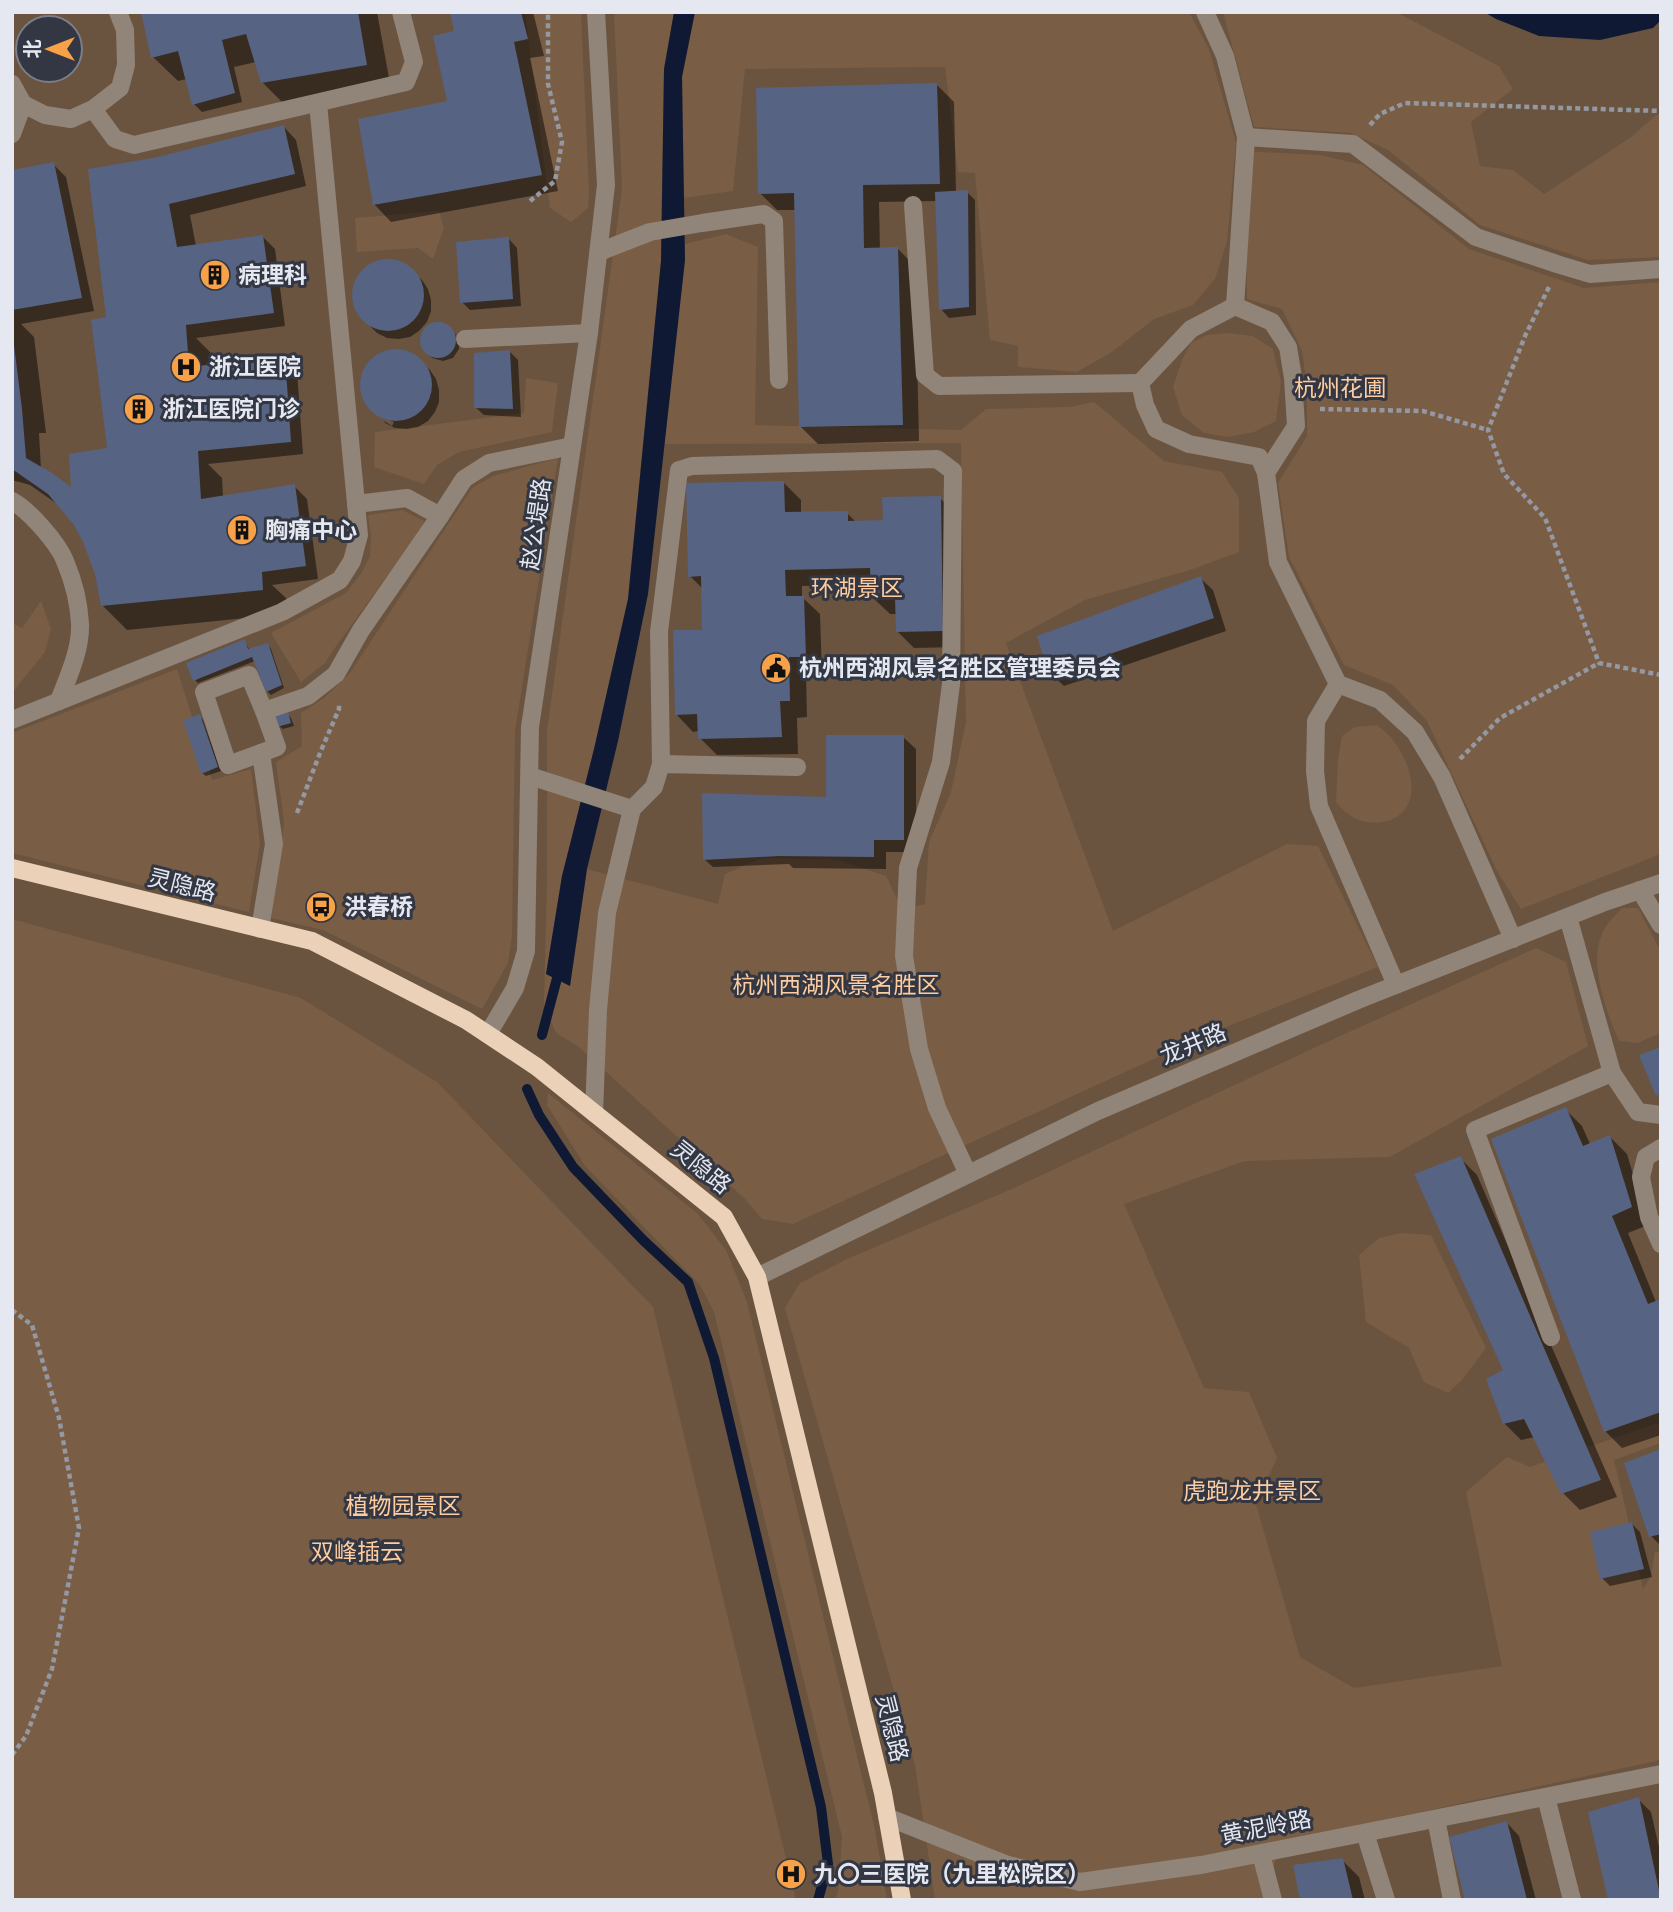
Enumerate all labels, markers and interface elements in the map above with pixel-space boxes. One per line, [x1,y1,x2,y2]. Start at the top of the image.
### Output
north arrow [14,14,84,84]
text: 北 [21,39,43,59]
building icon: 病理科 [198,258,232,292]
place label: 病理科 [238,262,307,288]
hospital icon: 浙江医院 [169,350,203,384]
place label: 浙江医院 [209,354,301,380]
park label: 杭州花圃 [1294,375,1386,401]
building icon: 浙江医院门诊 [122,392,156,426]
place label: 浙江医院门诊 [162,396,301,422]
street label: 赵公堤路 [517,477,555,571]
building icon: 胸痛中心 [225,513,259,547]
place label: 胸痛中心 [265,517,357,543]
park label: 环湖景区 [811,575,903,601]
public building icon: 杭州西湖风景名胜区管理委员会 [759,651,793,685]
place label: 杭州西湖风景名胜区管理委员会 [799,655,1121,681]
street label: 灵隐路 [145,864,219,906]
bus stop icon: 洪春桥 [304,890,338,924]
place label: 洪春桥 [344,894,413,920]
park label: 杭州西湖风景名胜区 [733,972,940,998]
street label: 龙井路 [1156,1019,1230,1069]
street label: 灵隐路 [666,1135,736,1199]
park label: 虎跑龙井景区 [1183,1478,1321,1504]
park label: 植物园景区 [346,1493,461,1519]
park label: 双峰插云 [311,1539,403,1565]
street label: 灵隐路 [871,1691,913,1765]
street label: 黄泥岭路 [1218,1805,1314,1849]
hospital icon: 九〇三医院（九里松院区） [774,1857,808,1891]
place label: 九〇三医院（九里松院区） [814,1861,1090,1887]

